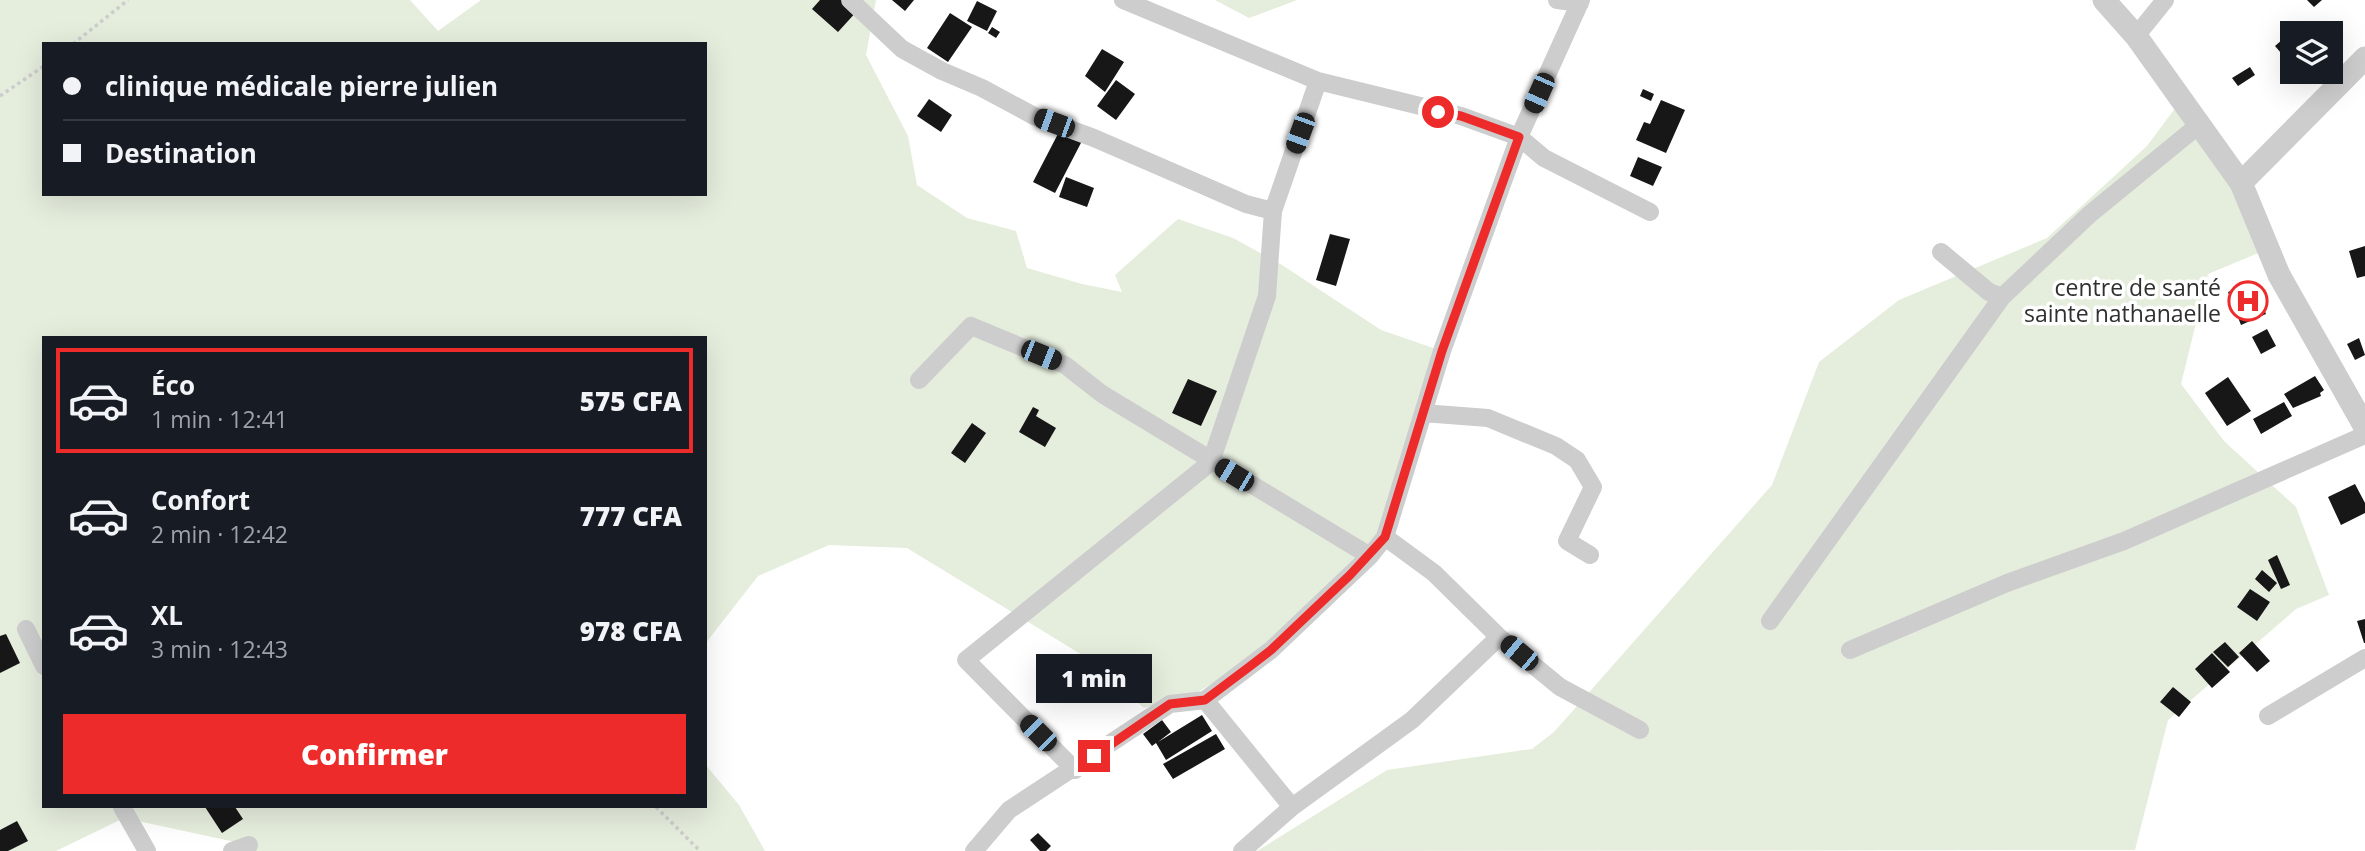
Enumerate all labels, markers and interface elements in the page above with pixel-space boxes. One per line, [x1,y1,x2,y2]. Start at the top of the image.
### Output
map controls [2280,21,2343,84]
button: layers [2280,21,2343,84]
text: clinique médicale pierre julien [105,68,498,104]
car [1521,70,1558,116]
route start [1422,96,1454,128]
car [1031,106,1078,140]
car [1283,110,1318,156]
text: Destination [105,135,257,171]
place label: centre de santé sainte nathanaelle [2024,271,2221,329]
hospital icon: centre de santé sainte nathanaelle [2227,280,2269,322]
car [1018,337,1065,373]
text: Éco [151,367,195,403]
icon: car [67,369,130,432]
text: 575 CFA [580,383,682,419]
text: 1 min · 12:41 [151,403,288,435]
car [1211,455,1258,495]
text: Confort [151,482,250,518]
icon: car [67,484,130,547]
text: 777 CFA [580,498,682,534]
text: 2 min · 12:42 [151,518,288,550]
text: XL [151,597,183,633]
icon: car [67,599,130,662]
text: 978 CFA [580,613,682,649]
car [1497,631,1542,675]
text: 3 min · 12:43 [151,633,288,665]
callout: 1 min [1036,654,1152,704]
text: 1 min [1061,662,1127,694]
car [1016,711,1061,755]
button: Confirmer [63,714,686,794]
route end [1078,740,1110,772]

